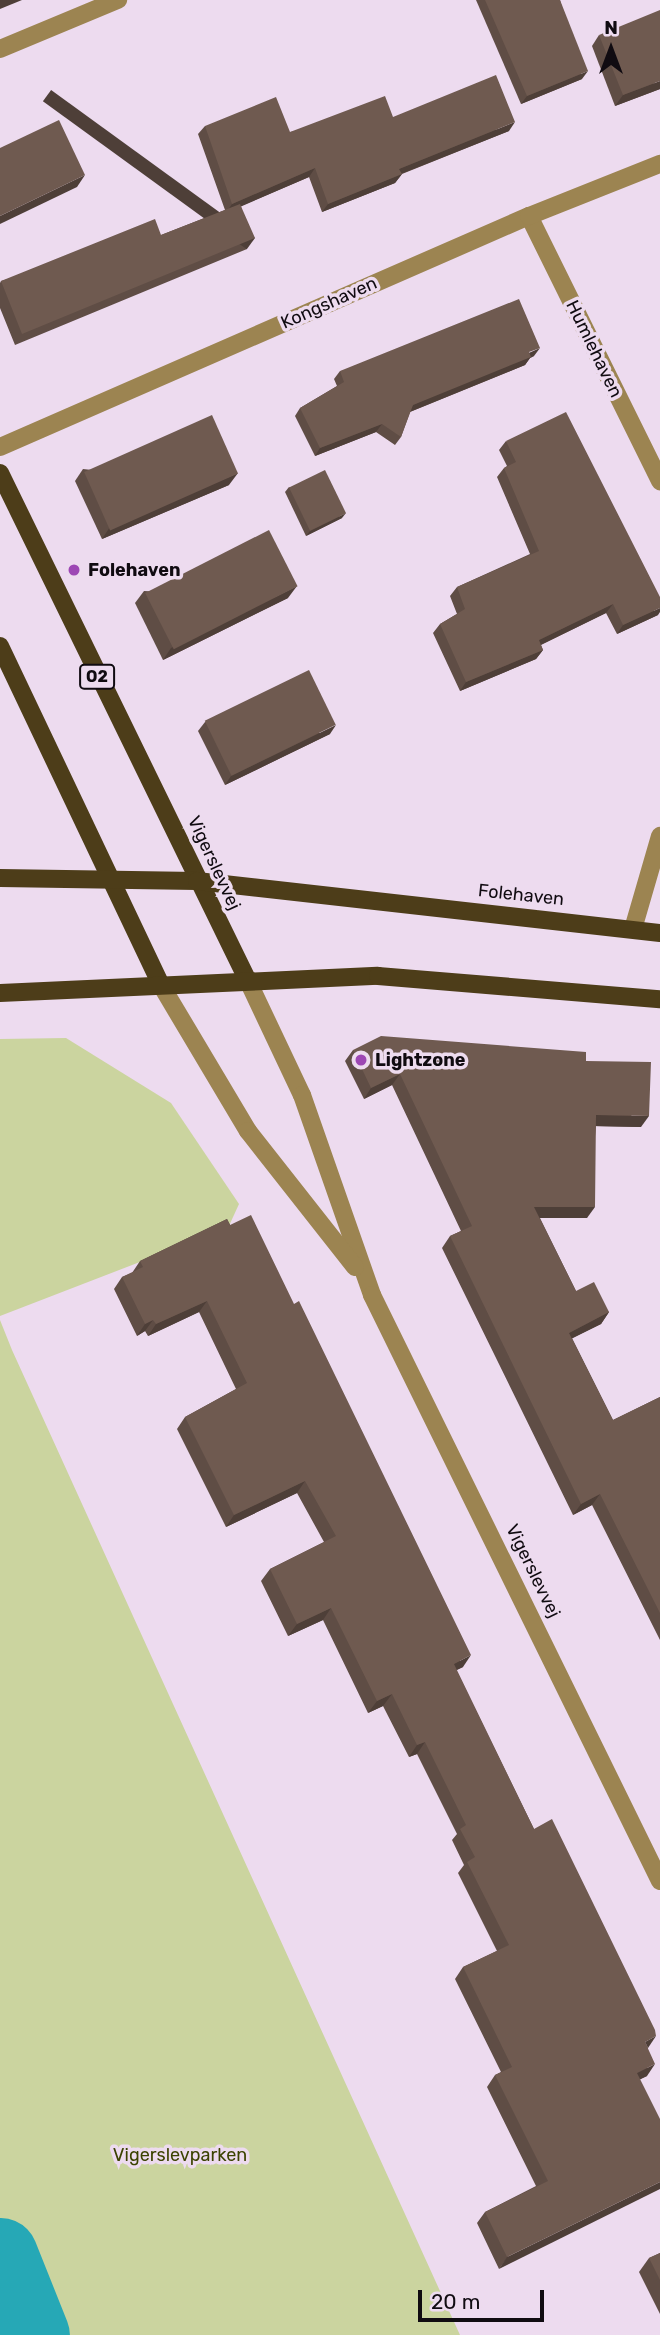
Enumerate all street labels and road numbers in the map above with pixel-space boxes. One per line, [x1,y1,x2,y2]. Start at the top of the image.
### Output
street label: Kongshaven [278,272,380,334]
street label: Humlehaven [561,297,627,401]
road number: O2 [78,664,116,690]
street label: Vigerslevvej [183,813,245,913]
street label: Folehaven [477,880,565,910]
street label: Vigerslevvej [501,1521,565,1621]

